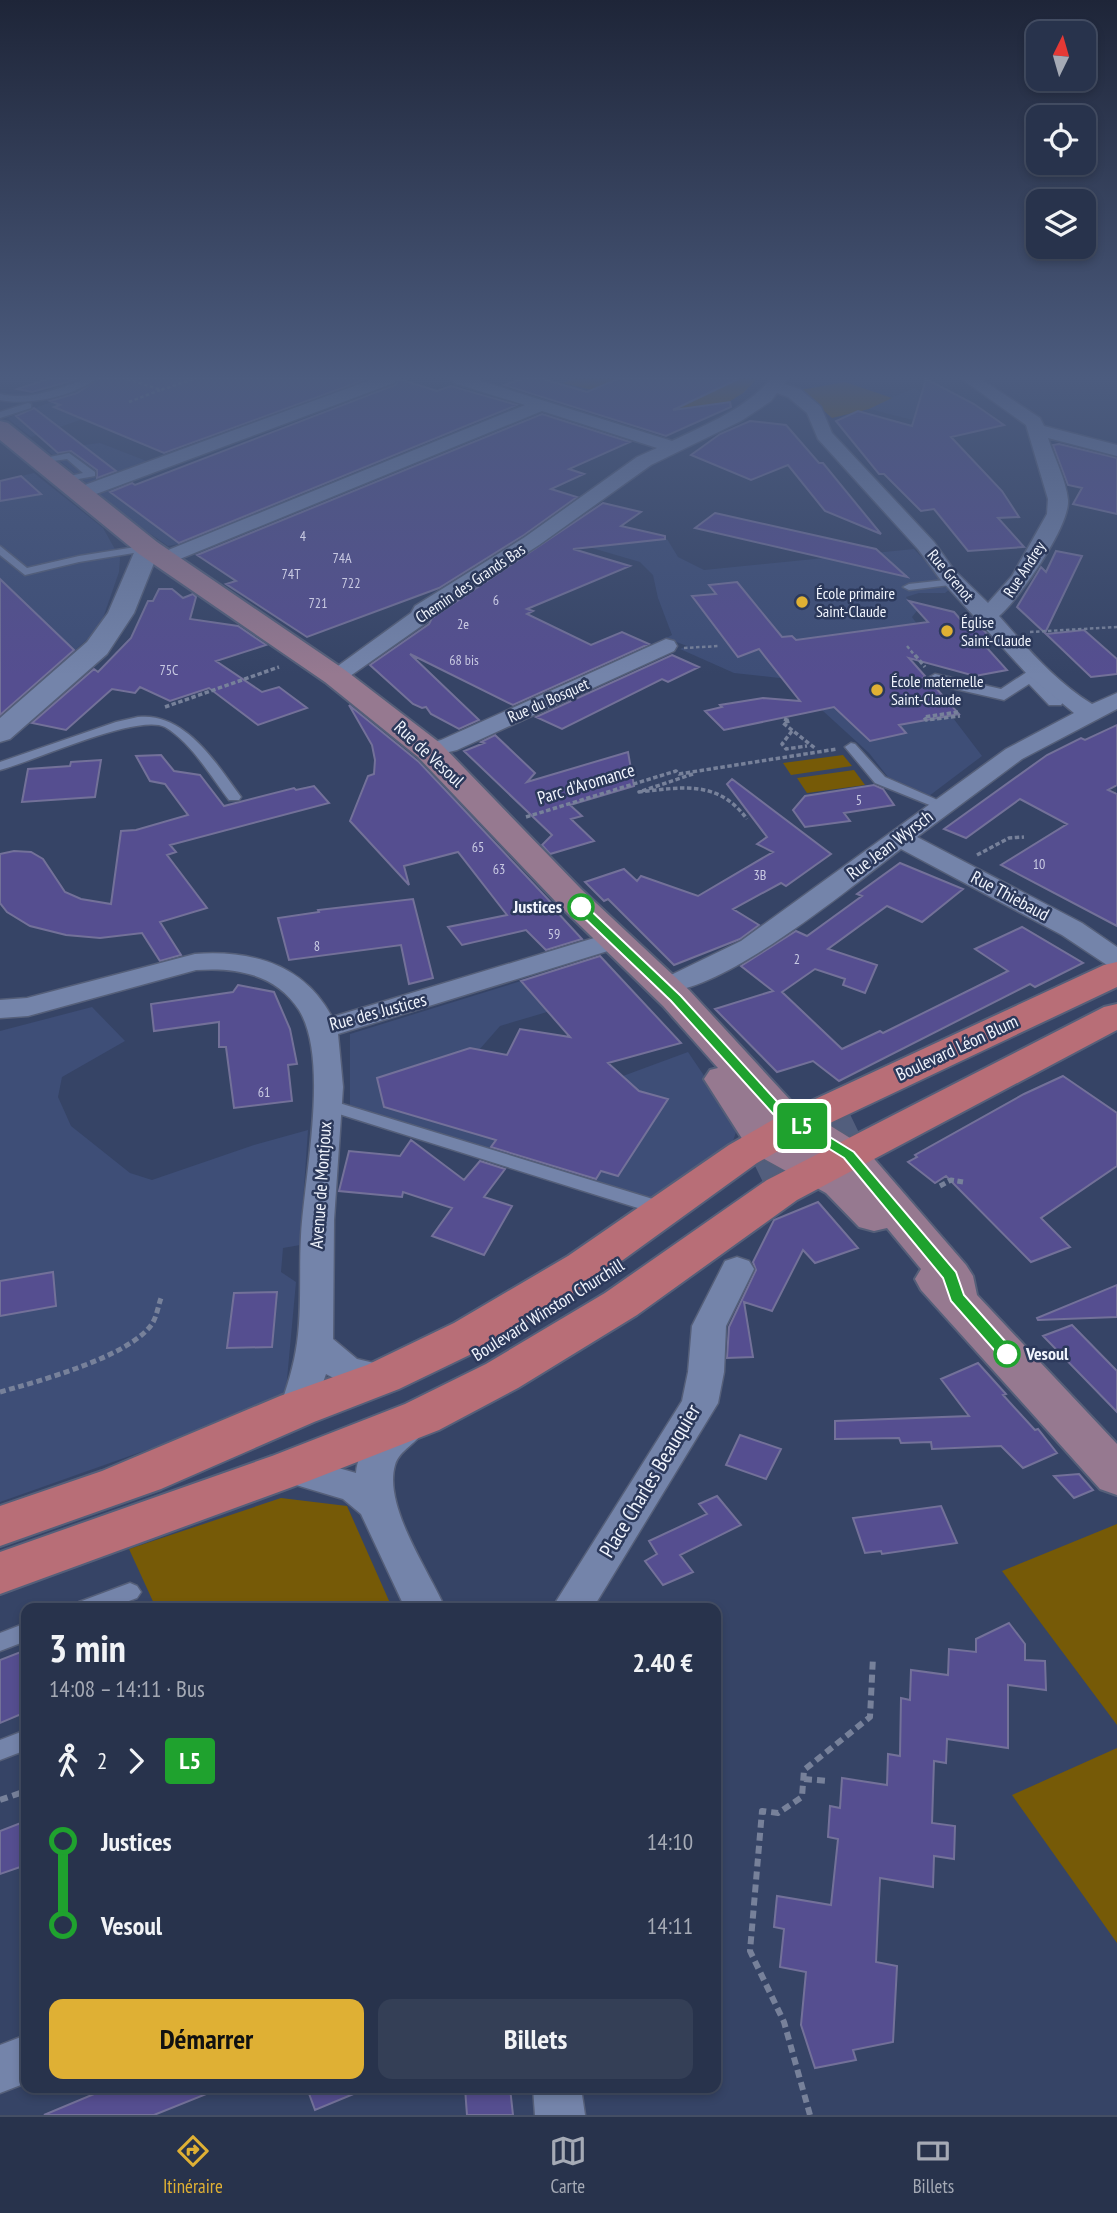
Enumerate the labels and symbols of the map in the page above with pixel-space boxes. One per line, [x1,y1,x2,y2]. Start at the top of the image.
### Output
north arrow [1026,21,1096,91]
house number: 4 [300,527,307,545]
street label: Rue Andrey [999,537,1049,601]
street label: Chemin des Grands Bas [411,539,529,627]
street label: Rue Grenot [923,545,979,606]
house number: 74A [332,549,352,567]
house number: 74T [282,565,301,583]
house number: 722 [342,574,360,592]
place label: École primaire Saint-Claude [816,583,895,621]
house number: 6 [493,591,499,609]
house number: 721 [309,594,327,612]
marker: École primaire Saint-Claude [794,594,810,610]
place label: Église Saint-Claude [961,612,1031,650]
house number: 2e [457,615,469,633]
marker: Église Saint-Claude [939,623,955,639]
house number: 68 bis [449,651,479,669]
house number: 75C [159,661,179,679]
place label: École maternelle Saint-Claude [891,671,984,709]
street label: Rue du Bosquet [504,673,592,727]
marker: École maternelle Saint-Claude [869,682,885,698]
street label: Rue de Vesoul [390,716,470,792]
street label: Parc d'Aromance [534,758,637,809]
house number: 5 [856,791,862,809]
street label: Rue Jean Wyrsch [842,805,937,885]
house number: 65 [472,838,484,856]
house number: 10 [1033,855,1045,873]
house number: 63 [493,860,505,878]
street label: Rue Thiebaud [967,865,1053,926]
house number: 3B [754,866,766,884]
marker: Justices [568,894,594,920]
place label: Justices [512,895,562,918]
house number: 59 [548,925,560,943]
house number: 8 [314,937,320,955]
house number: 2 [794,950,800,968]
street label: Rue des Justices [327,988,429,1036]
street label: Boulevard Léon Blum [892,1009,1021,1086]
house number: 61 [258,1083,270,1101]
line badge: L5 [770,1103,834,1149]
street label: Avenue de Montjoux [305,1120,336,1249]
street label: Boulevard Winston Churchill [467,1253,629,1366]
marker: Vesoul [994,1341,1020,1367]
place label: Vesoul [1025,1342,1069,1365]
street label: Place Charles Beauquier [593,1399,706,1562]

